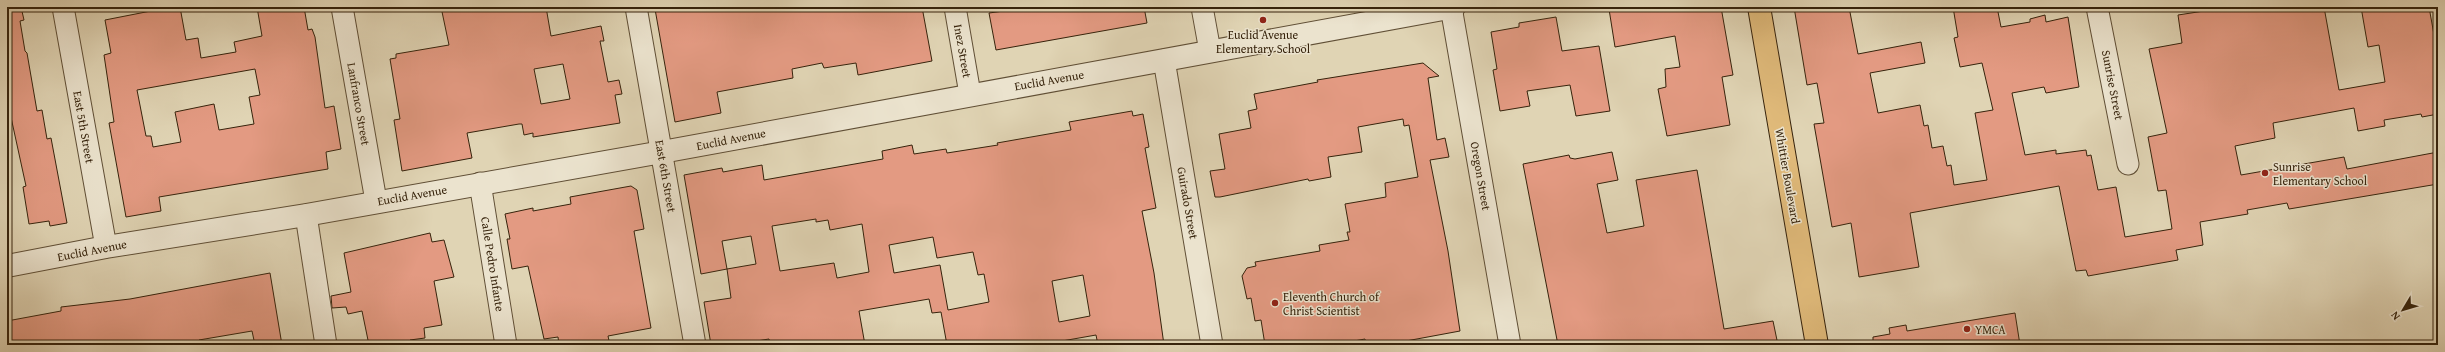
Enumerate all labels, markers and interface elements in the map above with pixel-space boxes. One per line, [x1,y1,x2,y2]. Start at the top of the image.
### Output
marker: Euclid Avenue Elementary School [1258,15,1268,25]
street label: Inez Street [950,23,976,80]
place label: Euclid Avenue Elementary School [1216,26,1311,57]
street label: Sunrise Street [2098,49,2128,122]
street label: Lanfranco Street [343,61,375,147]
street label: Euclid Avenue [1013,65,1085,94]
street label: East 5th Street [69,90,99,165]
street label: Euclid Avenue [695,124,768,154]
street label: Whittier Boulevard [1771,127,1805,226]
street label: East 6th Street [651,139,681,214]
street label: Oregon Street [1467,140,1496,212]
place label: Sunrise Elementary School [2273,158,2368,189]
street label: Guirado Street [1173,166,1203,241]
marker: Sunrise Elementary School [2260,168,2270,178]
street label: Euclid Avenue [376,180,448,209]
street label: Calle Pedro Infante [477,215,509,313]
street label: Euclid Avenue [56,235,129,265]
place label: Eleventh Church of Christ Scientist [1283,288,1380,319]
north arrow [2383,290,2423,330]
marker: Eleventh Church of Christ Scientist [1270,298,1280,308]
text: N [2386,308,2404,324]
place label: YMCA [1975,321,2006,338]
marker: YMCA [1962,324,1972,334]

